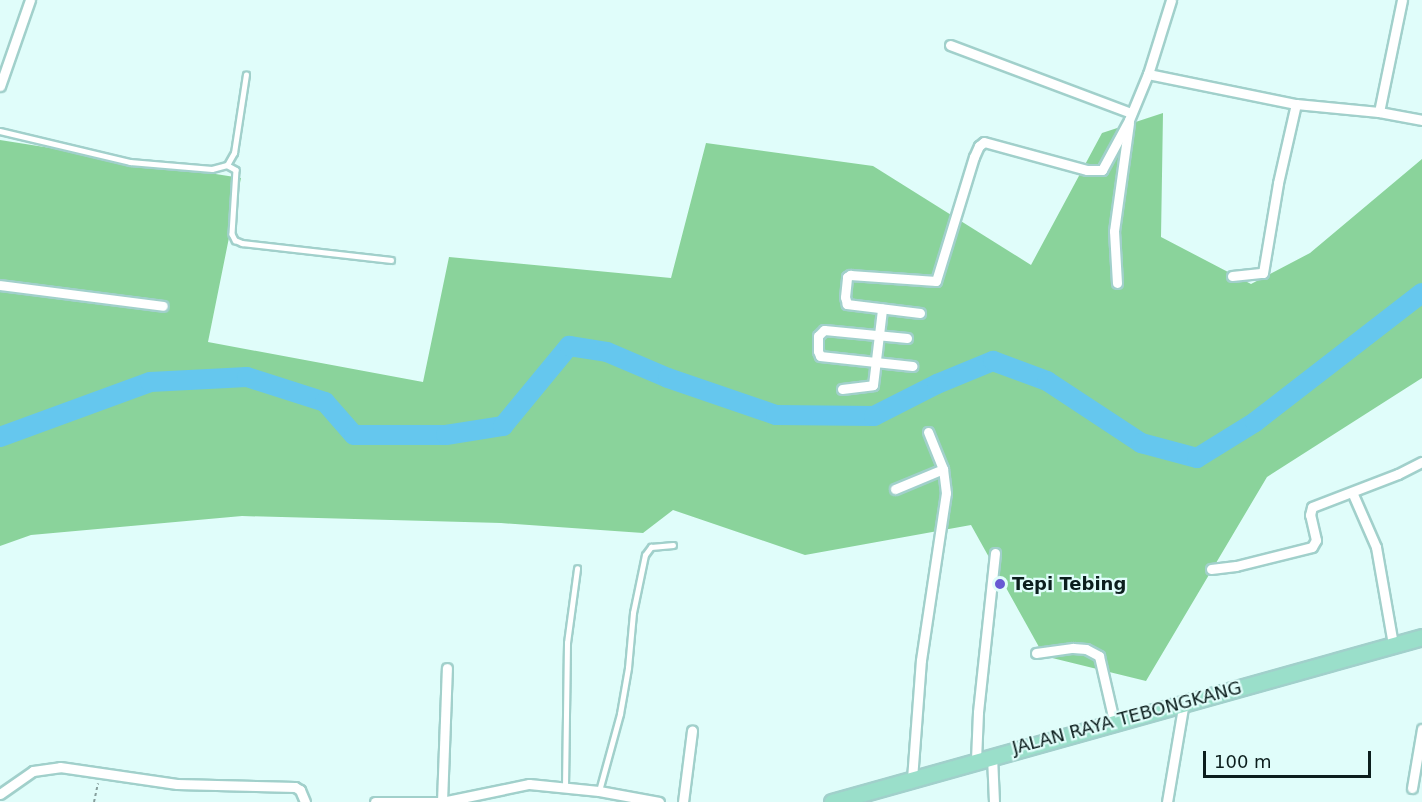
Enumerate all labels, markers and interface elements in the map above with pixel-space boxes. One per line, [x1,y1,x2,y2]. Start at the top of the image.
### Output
place label: Tepi Tebing [1012,573,1126,595]
marker: Tepi Tebing [993,577,1007,591]
street label: JALAN RAYA TEBONGKANG [1010,677,1244,759]
scale bar [1206,739,1374,777]
text: 100 m [1214,751,1272,772]

